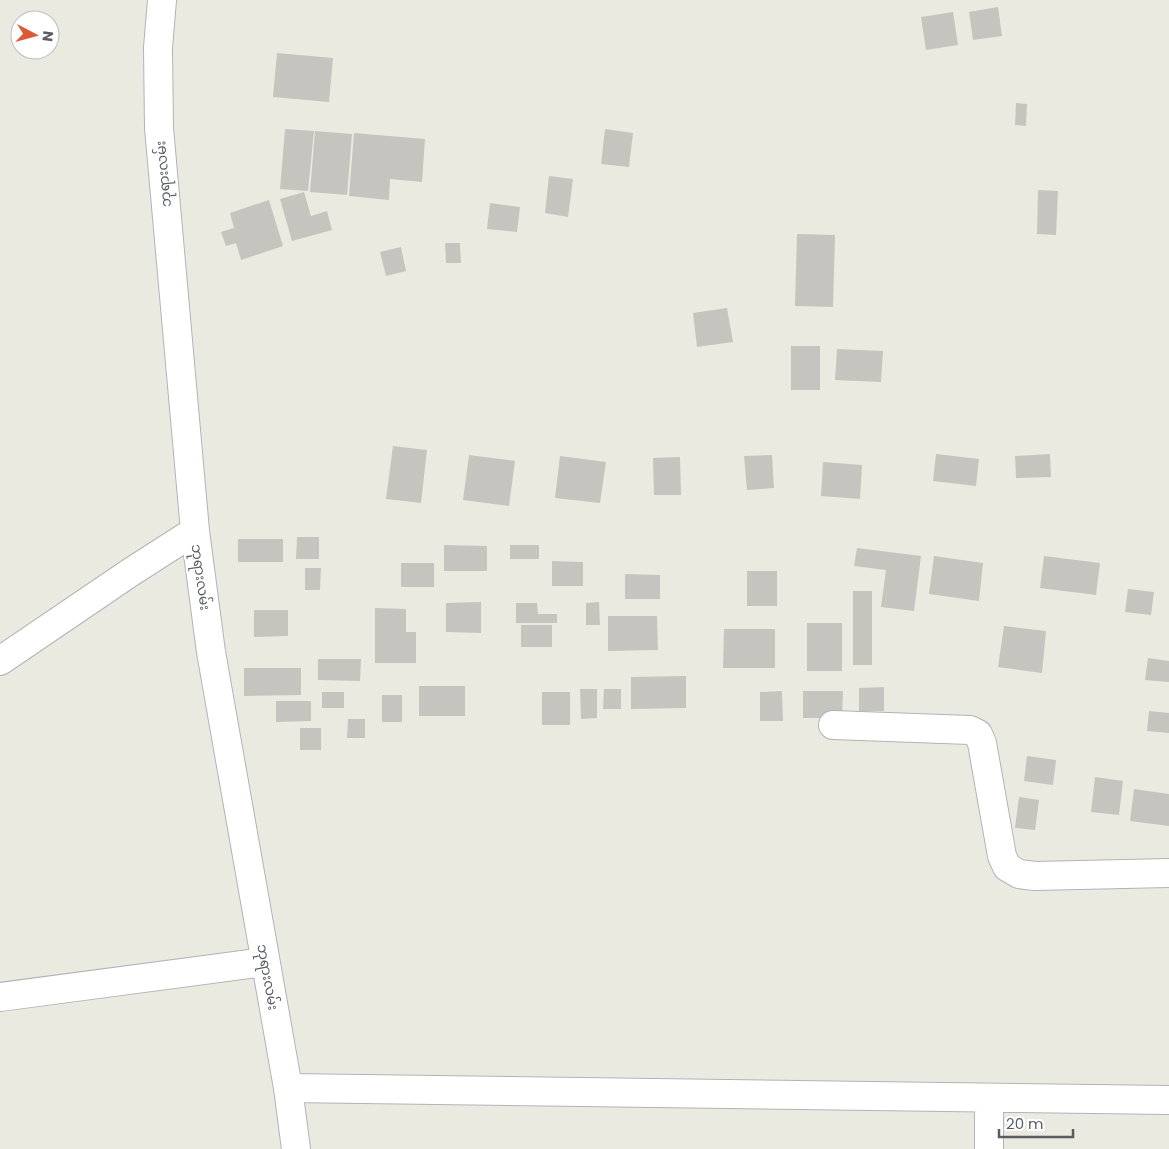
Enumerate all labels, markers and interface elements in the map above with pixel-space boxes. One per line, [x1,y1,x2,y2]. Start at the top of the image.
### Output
north arrow [10,10,60,60]
text: N [37,30,58,43]
street label: ဘုရားလမ်း [150,140,178,208]
street label: ဘုရားလမ်း [184,543,216,612]
street label: ဘုရားလမ်း [250,942,284,1012]
scale bar [999,1106,1073,1138]
text: 20 m [1006,1113,1044,1134]

